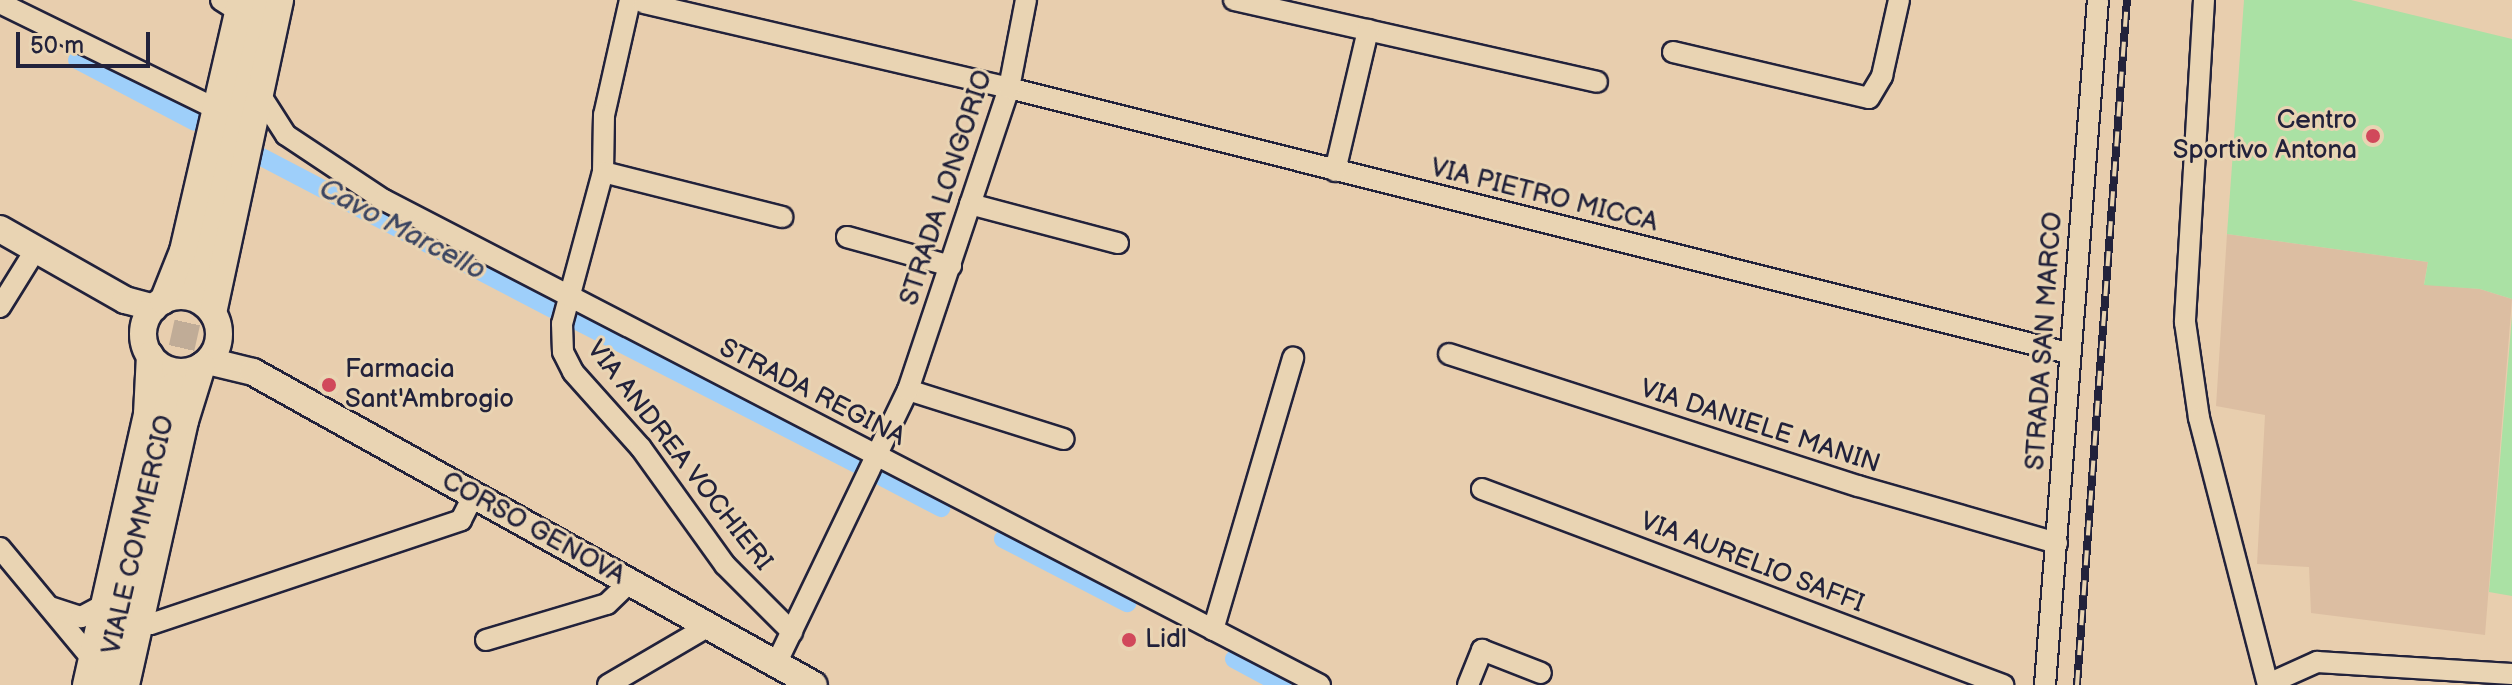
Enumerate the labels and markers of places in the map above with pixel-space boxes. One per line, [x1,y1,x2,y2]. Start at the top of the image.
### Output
place label: Centro Sportivo Antona [2173,105,2357,166]
marker: Centro Sportivo Antona [2364,127,2382,145]
place label: Farmacia Sant'Ambrogio [345,354,514,416]
marker: Farmacia Sant'Ambrogio [320,376,338,394]
place label: Lidl [1145,624,1187,656]
marker: Lidl [1120,631,1138,649]

